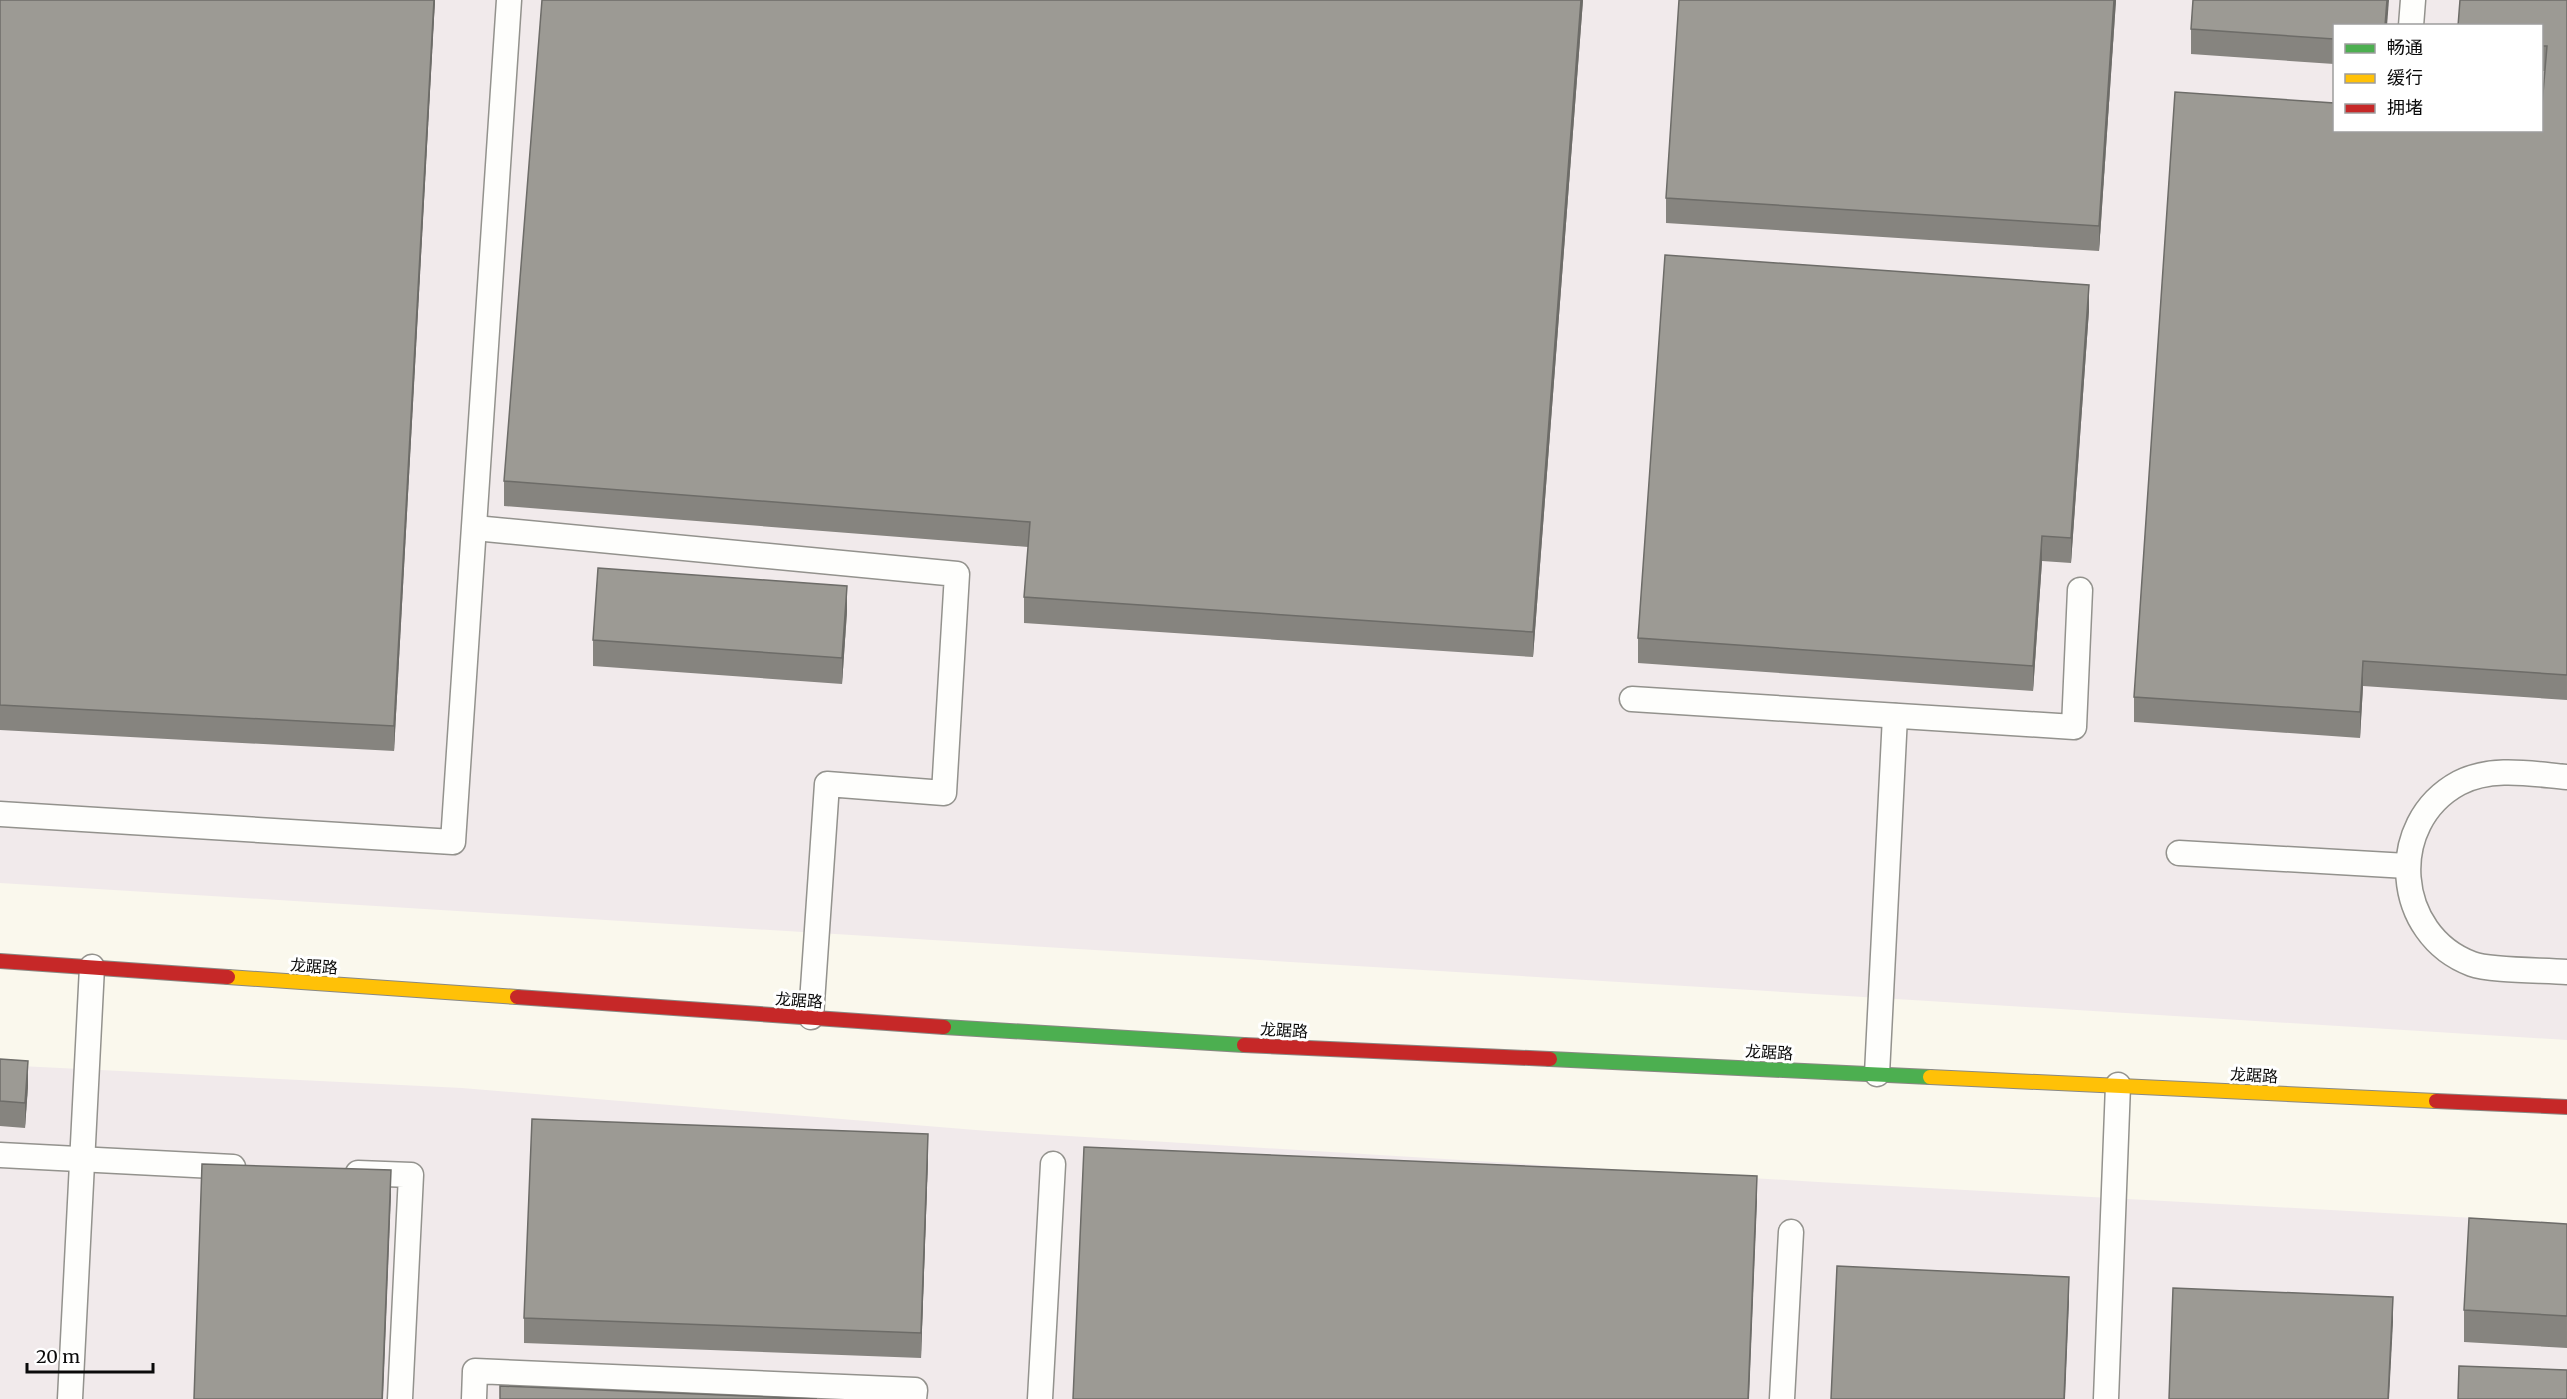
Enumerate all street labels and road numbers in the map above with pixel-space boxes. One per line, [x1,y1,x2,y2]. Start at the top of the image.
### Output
street label: 龙踞路 [289,954,339,978]
street label: 龙踞路 [774,988,824,1012]
street label: 龙踞路 [1260,1019,1308,1041]
street label: 龙踞路 [1745,1041,1793,1063]
street label: 龙踞路 [2230,1064,2278,1086]

